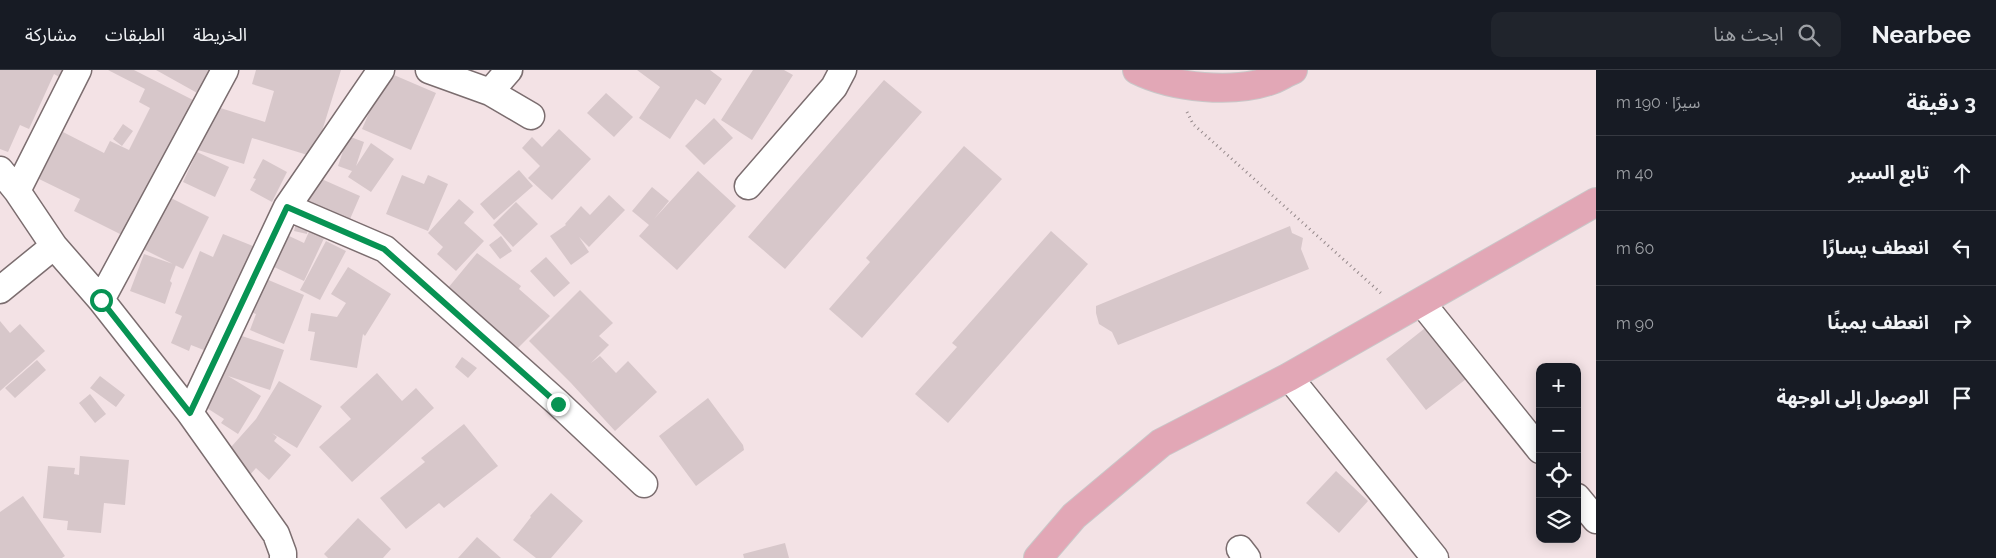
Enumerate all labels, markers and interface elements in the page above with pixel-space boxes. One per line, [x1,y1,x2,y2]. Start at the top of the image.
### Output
search box [1491,12,1841,57]
text: Nearbee [1871,20,1971,49]
icon: search [1795,21,1823,49]
text: ابحث هنا [1713,23,1783,45]
text: مشاركة [25,24,77,45]
text: الطبقات [105,24,165,45]
text: الخريطة [193,24,247,45]
text: 3 دقيقة [1906,90,1976,115]
text: سيرًا · 190 m [1616,93,1700,112]
icon: ahead [1948,159,1976,187]
text: تابع السير [1848,161,1929,183]
text: 40 m [1616,164,1653,183]
icon: left [1948,234,1976,262]
text: انعطف يسارًا [1822,236,1929,258]
text: 60 m [1616,239,1654,258]
route start [90,289,113,312]
icon: right [1948,309,1976,337]
text: انعطف يمينًا [1827,311,1929,333]
text: 90 m [1616,314,1654,333]
map controls [1536,363,1581,543]
button: + [1536,363,1581,408]
icon: arrive [1948,384,1976,412]
text: الوصول إلى الوجهة [1776,386,1929,408]
route end [547,393,570,416]
button: − [1536,408,1581,453]
button: locate [1536,453,1581,498]
button: layers [1536,498,1581,543]

